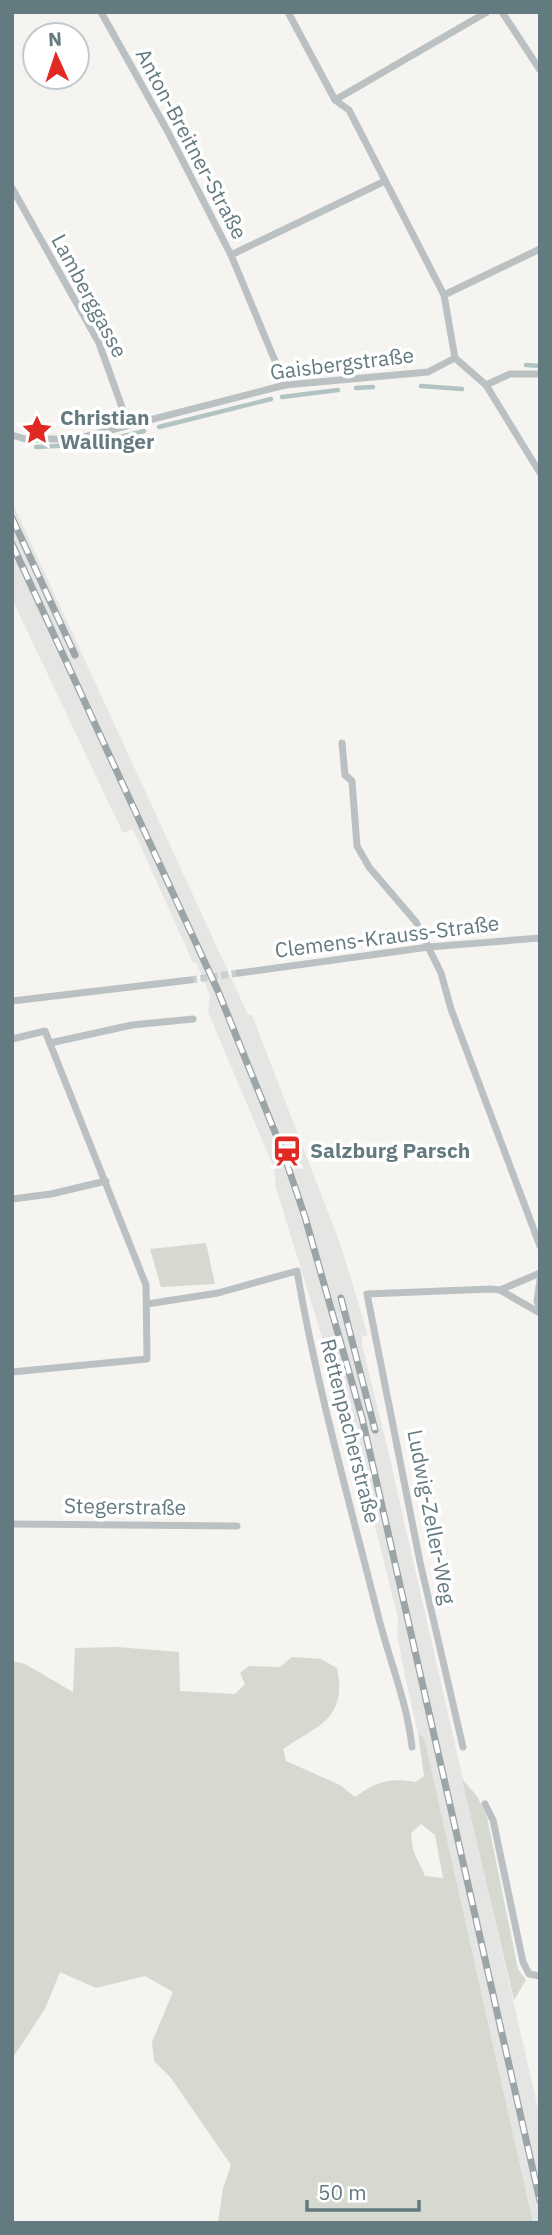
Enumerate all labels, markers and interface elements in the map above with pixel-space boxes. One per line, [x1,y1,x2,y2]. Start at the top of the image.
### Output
north arrow [21,21,91,91]
text: N [48,27,63,51]
street label: Anton-Breitner-Straße [130,43,254,244]
street label: Lamberggasse [46,229,134,362]
street label: Gaisbergstraße [268,340,415,386]
place label: Christian Wallinger [60,403,155,455]
place icon: Christian Wallinger [20,413,54,447]
street label: Clemens-Krauss-Straße [273,908,501,964]
station icon: Salzburg Parsch [270,1134,304,1168]
place label: Salzburg Parsch [310,1136,470,1164]
street label: Rettenpacherstraße [315,1336,387,1526]
street label: Ludwig-Zeller-Weg [401,1427,463,1607]
street label: Stegerstraße [64,1491,186,1521]
scale bar [307,2168,419,2212]
text: 50 m [318,2178,367,2206]

